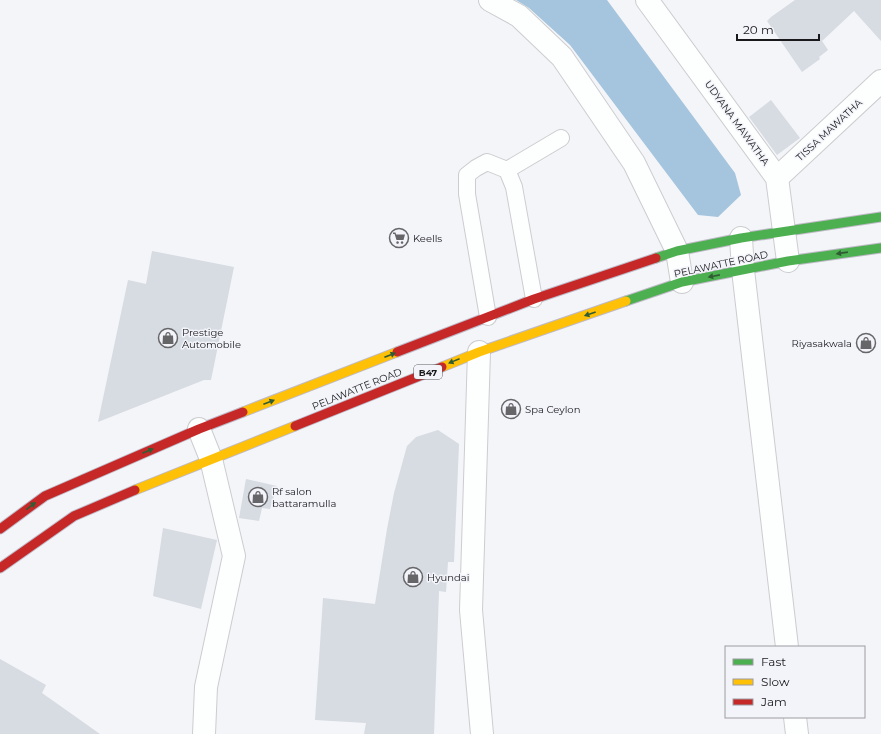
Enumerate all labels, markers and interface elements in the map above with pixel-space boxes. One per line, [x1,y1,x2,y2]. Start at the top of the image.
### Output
scale bar [737,16,819,42]
text: 20 m [743,22,774,37]
street label: UDYANA MAWATHA [702,78,773,169]
street label: TISSA MAWATHA [793,95,865,164]
supermarket icon: Keells [388,227,410,249]
place label: Keells [413,232,442,245]
street label: PELAWATTE ROAD [673,248,769,280]
one-way arrow [836,250,848,256]
one-way arrow [708,273,721,279]
one-way arrow [584,311,596,317]
place label: Prestige Automobile [182,326,241,351]
shop icon: Prestige Automobile [157,327,179,349]
shop icon: Riyasakwala [855,332,877,354]
place label: Riyasakwala [791,337,852,350]
one-way arrow [385,351,397,357]
one-way arrow [448,359,460,365]
street label: PELAWATTE ROAD [310,365,404,413]
road number: B47 [414,365,442,379]
one-way arrow [263,398,275,404]
shop icon: Spa Ceylon [500,398,522,420]
place label: Spa Ceylon [525,403,580,416]
one-way arrow [143,448,154,454]
place label: Rf salon battaramulla [272,485,336,510]
shop icon: Rf salon battaramulla [247,486,269,508]
one-way arrow [26,502,37,510]
shop icon: Hyundai [402,566,424,588]
place label: Hyundai [427,571,469,584]
legend [725,646,865,718]
text: Fast [761,654,786,669]
text: Slow [761,674,790,689]
text: Jam [760,694,787,709]

